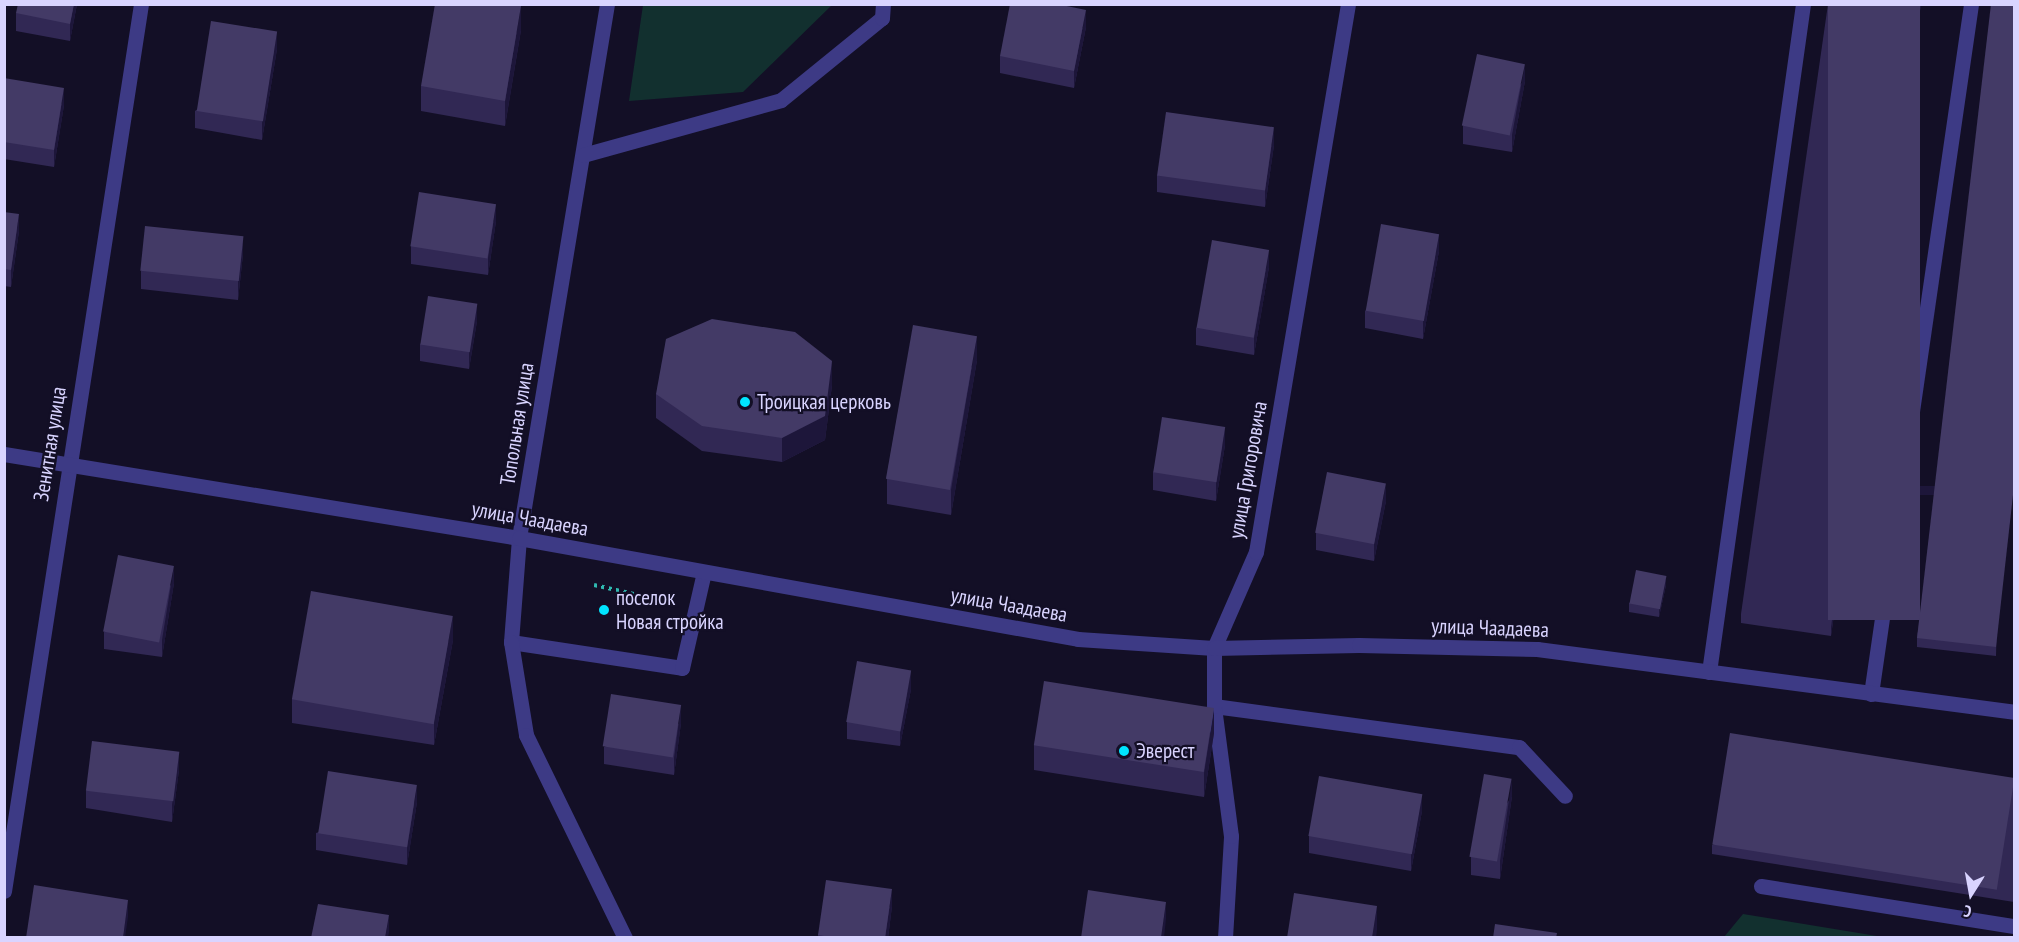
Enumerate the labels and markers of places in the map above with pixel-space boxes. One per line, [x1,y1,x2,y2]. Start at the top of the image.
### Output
place label: Троицкая церковь [757,389,891,415]
marker: Троицкая церковь [738,395,752,409]
place label: поселок Новая стройка [616,585,724,635]
marker: поселок Новая стройка [597,603,611,617]
place label: Эверест [1136,738,1195,764]
marker: Эверест [1117,744,1131,758]

